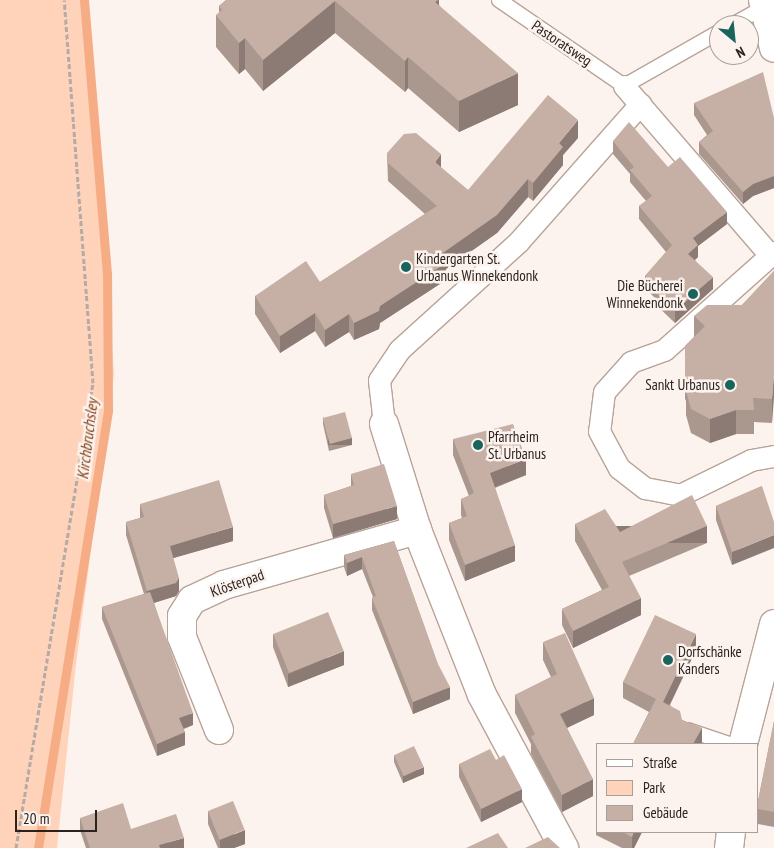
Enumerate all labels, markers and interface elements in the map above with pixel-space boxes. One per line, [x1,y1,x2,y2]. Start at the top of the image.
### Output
north arrow [709,15,759,65]
street label: Pastoratsweg [529,16,595,70]
text: N [733,43,748,62]
place label: Kindergarten St. Urbanus Winnekendonk [416,249,538,284]
marker: Kindergarten St. Urbanus Winnekendonk [400,261,412,273]
place label: Die Bücherei Winnekendonk [606,276,683,311]
marker: Die Bücherei Winnekendonk [687,288,699,300]
place label: Sankt Urbanus [645,376,720,394]
marker: Sankt Urbanus [724,379,736,391]
water label: Kirchbruchsley [73,398,101,480]
place label: Pfarrheim St. Urbanus [488,427,547,462]
marker: Pfarrheim St. Urbanus [472,439,484,451]
street label: Klösterpad [208,565,266,601]
place label: Dorfschänke Kanders [678,642,742,677]
marker: Dorfschänke Kanders [662,654,674,666]
legend [596,743,759,833]
text: Straße [643,753,677,772]
text: Park [643,778,665,797]
scale bar [18,800,100,832]
text: Gebäude [643,803,688,822]
text: 20 m [23,809,49,828]

